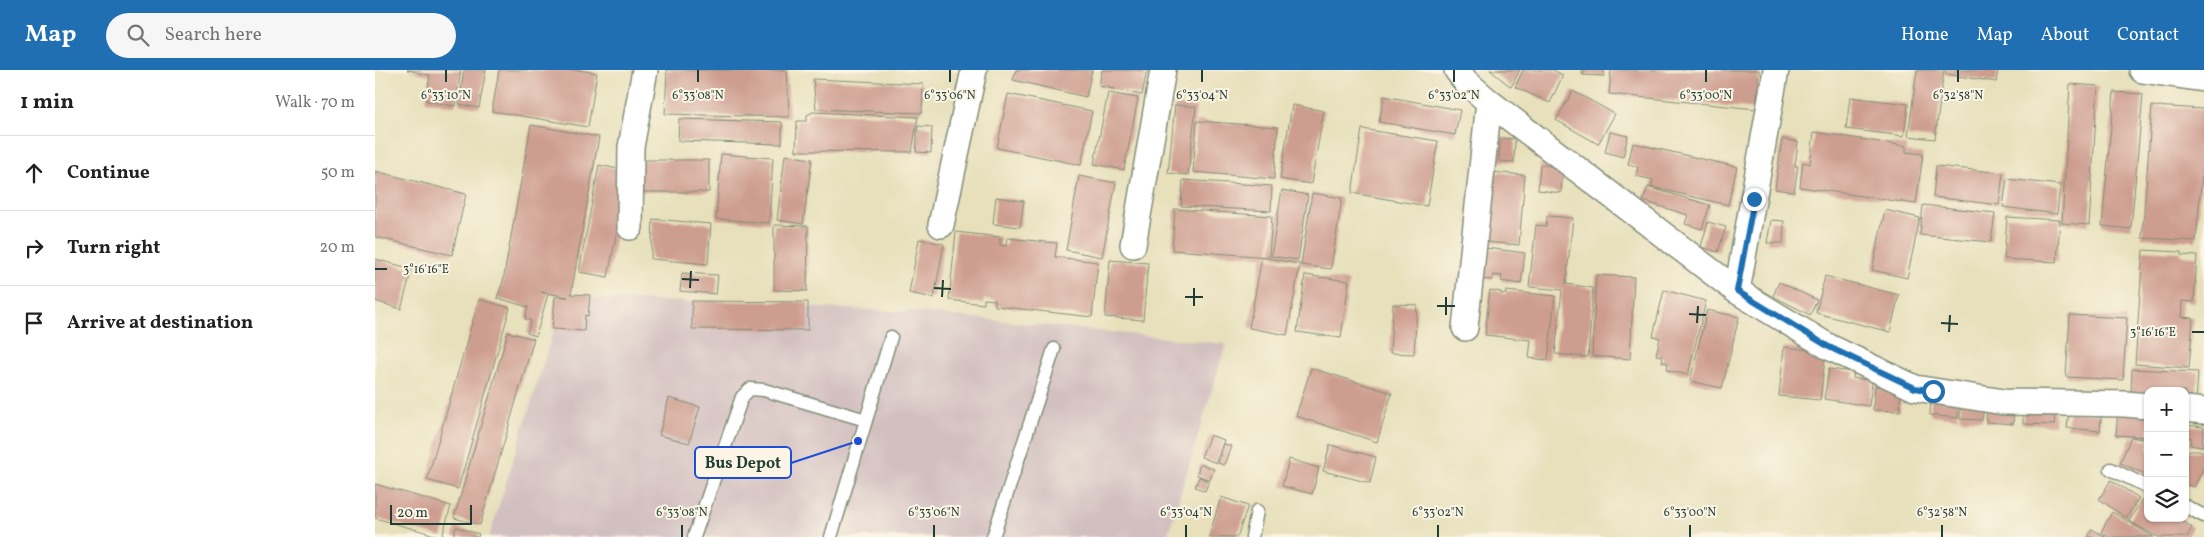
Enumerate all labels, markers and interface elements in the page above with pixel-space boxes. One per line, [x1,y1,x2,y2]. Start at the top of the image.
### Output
search box [106,13,456,58]
text: Map [25,18,76,52]
icon: search [124,21,152,49]
text: Search here [164,22,262,48]
text: Home [1901,23,1949,48]
text: Map [1977,23,2013,48]
text: About [2041,23,2089,48]
text: Contact [2117,23,2179,48]
text: 1 min [20,88,74,117]
text: 6°33'10"N [421,88,471,104]
text: 6°33'08"N [672,88,724,104]
text: 6°33'06"N [924,88,976,104]
text: 6°33'04"N [1176,88,1228,104]
text: 6°33'02"N [1428,88,1480,104]
text: 6°33'00"N [1680,88,1732,104]
text: 6°32'58"N [1933,88,1983,104]
text: Walk · 70 m [275,92,355,114]
icon: ahead [20,159,48,187]
text: Continue [67,160,150,186]
text: 50 m [321,162,355,184]
route end [1743,188,1766,211]
icon: right [20,234,48,262]
text: Turn right [67,235,160,261]
text: 20 m [320,237,355,259]
text: 3°16'16"E [403,262,449,278]
icon: arrive [20,309,48,337]
text: Arrive at destination [67,310,253,336]
text: 3°16'16"E [2130,325,2176,341]
route start [1922,380,1945,403]
map controls [2144,387,2189,522]
button: + [2144,387,2189,432]
button: − [2144,432,2189,477]
callout: Bus Depot [695,447,791,478]
text: Bus Depot [705,453,781,475]
button: layers [2144,477,2189,522]
scale bar [390,502,473,525]
text: 20 m [397,504,428,523]
text: 6°33'08"N [656,505,708,521]
text: 6°33'06"N [908,505,960,521]
text: 6°33'04"N [1160,505,1212,521]
text: 6°33'02"N [1412,505,1464,521]
text: 6°33'00"N [1664,505,1716,521]
text: 6°32'58"N [1917,505,1967,521]

